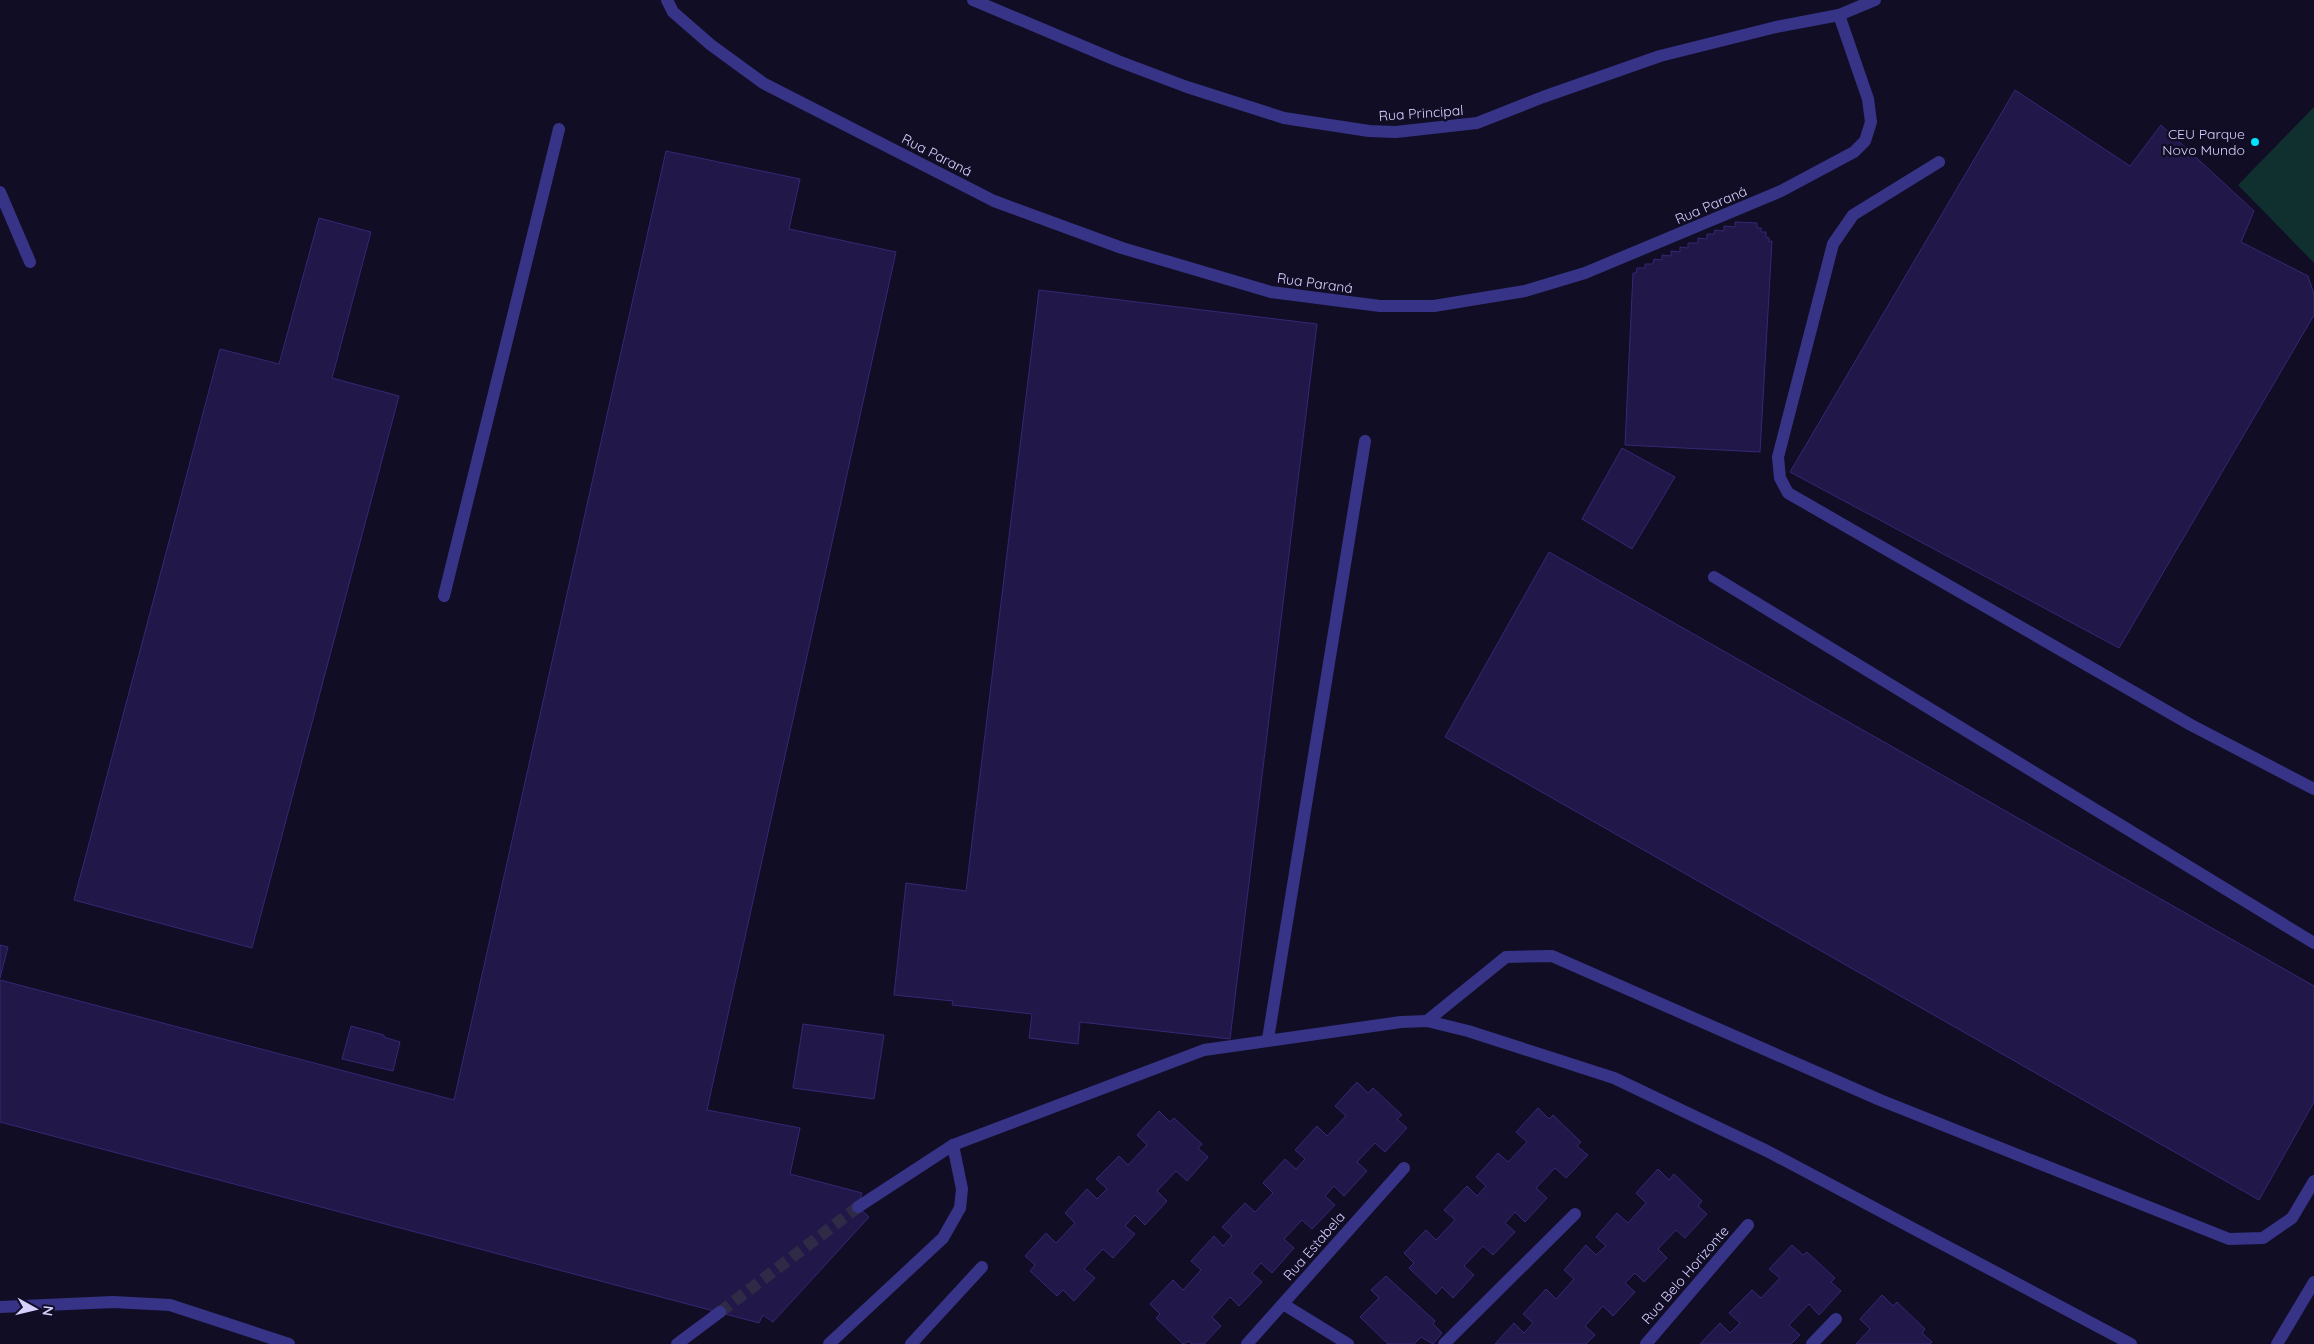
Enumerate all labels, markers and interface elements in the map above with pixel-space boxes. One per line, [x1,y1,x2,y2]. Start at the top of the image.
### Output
street label: Rua Principal [1378,101,1464,125]
place label: CEU Parque Novo Mundo [2162,125,2245,159]
street label: Rua Paraná [899,130,975,180]
marker: CEU Parque Novo Mundo [2249,136,2261,148]
street label: Rua Paraná [1672,182,1750,228]
street label: Rua Paraná [1276,269,1354,297]
street label: Rua Estabela [1279,1208,1349,1284]
street label: Rua Belo Horizonte [1637,1222,1733,1328]
north arrow [10,1284,60,1334]
text: N [38,1304,58,1317]

